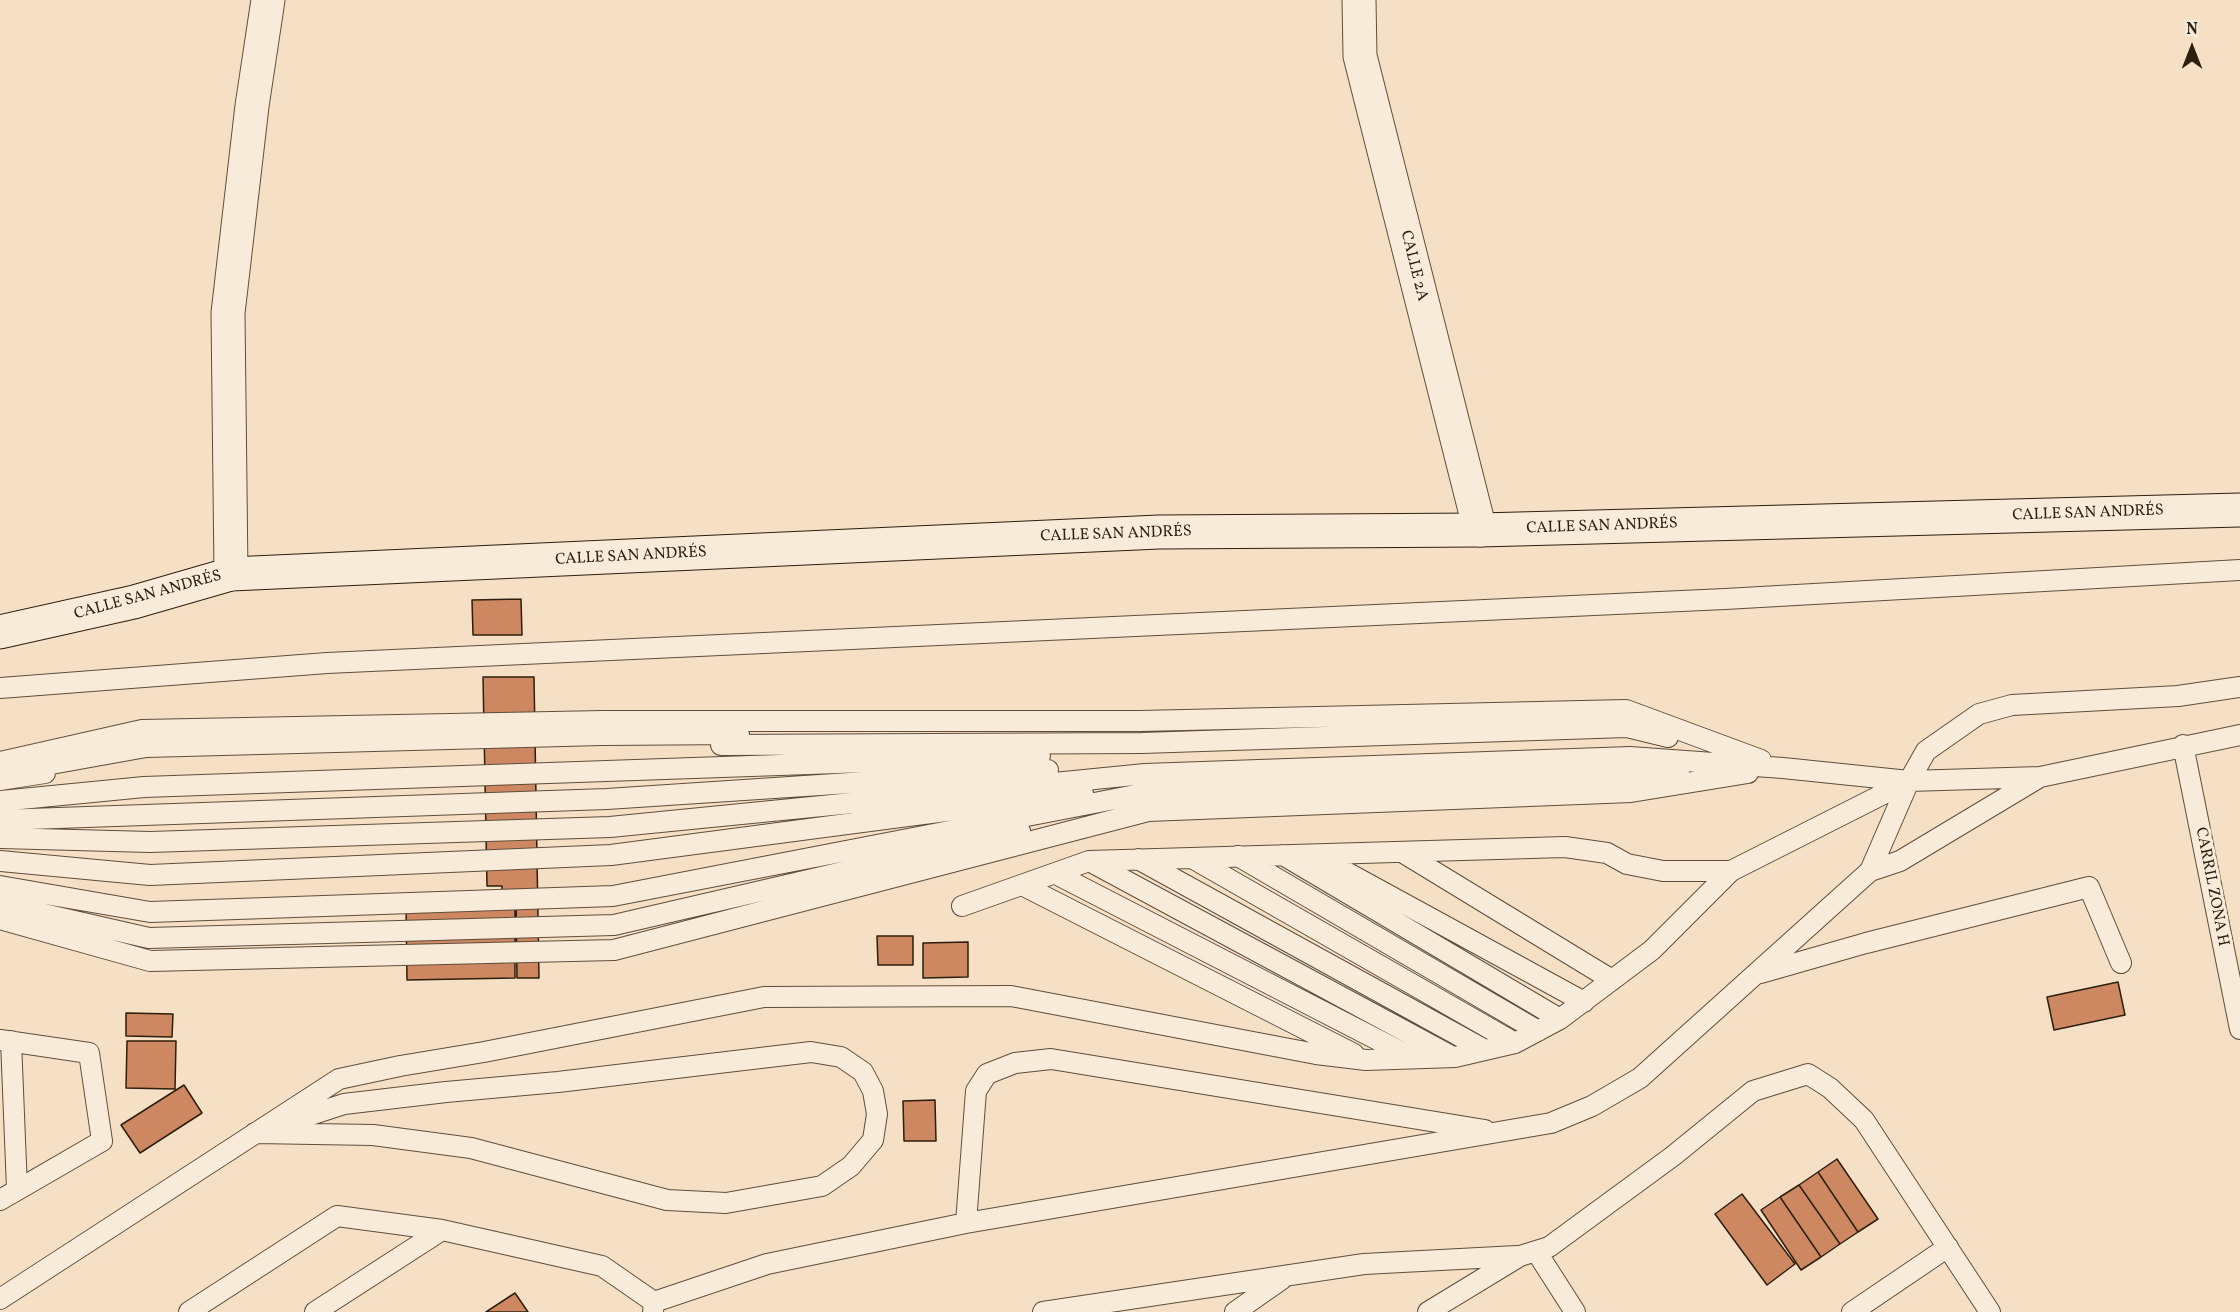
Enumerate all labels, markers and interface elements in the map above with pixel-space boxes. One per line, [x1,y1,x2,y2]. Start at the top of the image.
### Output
north arrow [2162,18,2222,78]
text: N [2186,19,2198,41]
street label: CALLE 2A [1395,229,1431,303]
street label: CALLE SAN ANDRÉS [2012,502,2164,526]
street label: CALLE SAN ANDRÉS [1526,515,1678,539]
street label: CALLE SAN ANDRÉS [1040,523,1192,547]
street label: CALLE SAN ANDRÉS [555,543,707,571]
street label: CALLE SAN ANDRÉS [72,567,224,625]
street label: CARRIL ZONA H [2190,826,2232,948]

